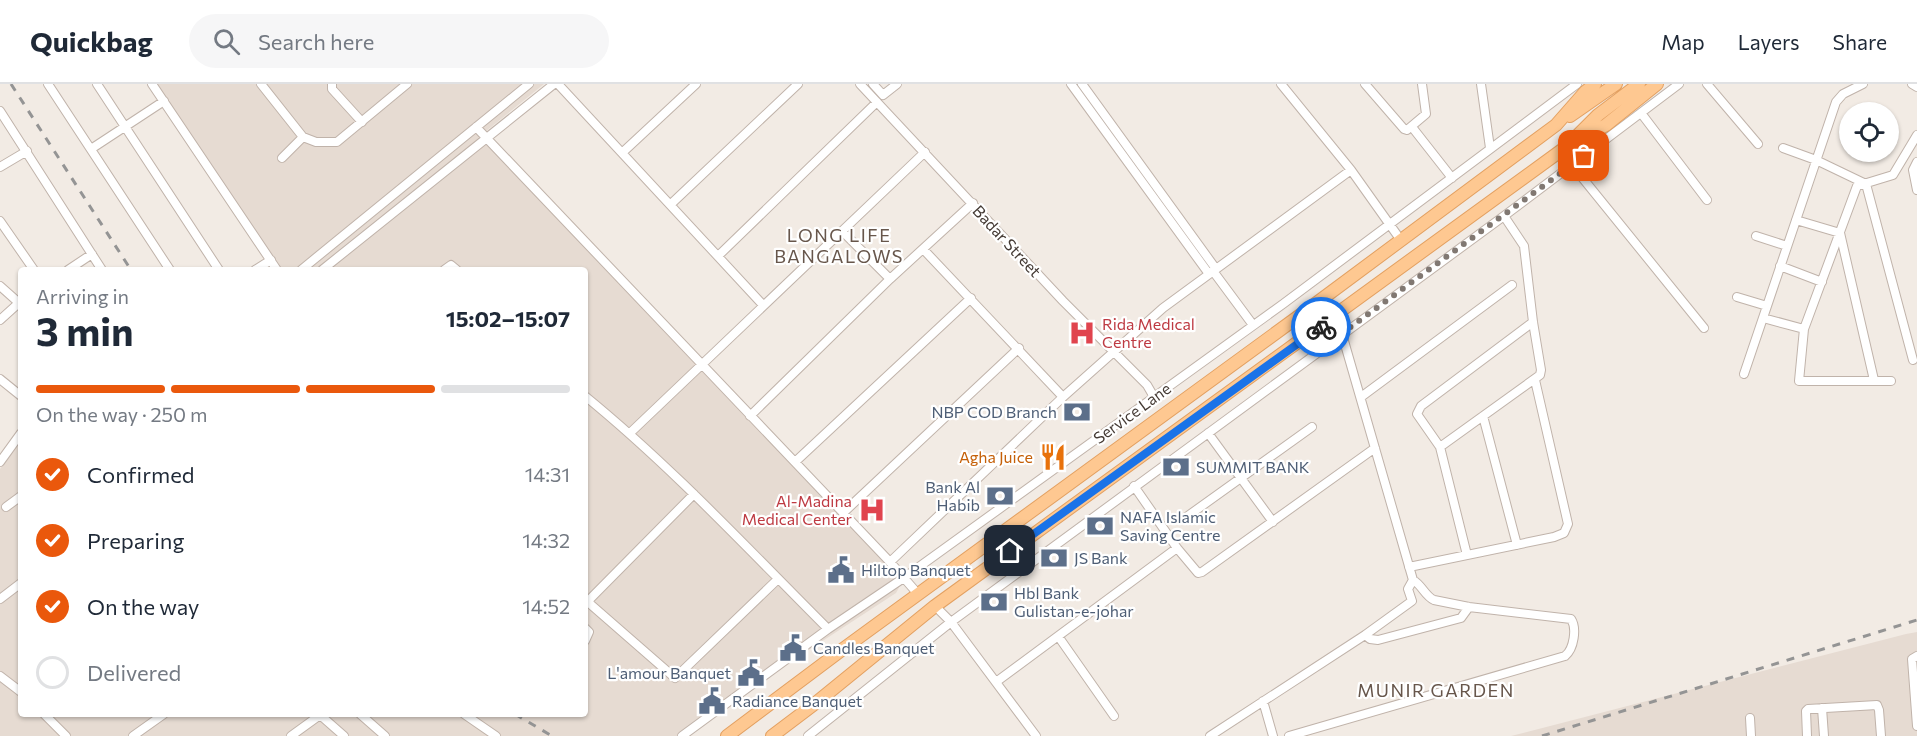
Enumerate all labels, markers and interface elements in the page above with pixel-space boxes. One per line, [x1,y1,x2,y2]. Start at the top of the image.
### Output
search box [189,14,609,68]
text: Quickbag [30,24,153,58]
icon: search [210,25,243,58]
text: Search here [258,28,374,55]
text: Map [1661,29,1705,54]
text: Layers [1738,29,1800,54]
text: Share [1833,29,1887,54]
map controls [1839,102,1899,162]
button: locate [1839,102,1899,162]
pin [1558,130,1609,181]
icon: bag [1567,139,1600,172]
street label: Badar Street [969,201,1046,281]
district label: LONG LIFE BANGALOWS [774,224,904,267]
text: Arriving in [36,284,129,308]
courier [1291,297,1351,357]
text: 15:02–15:07 [446,305,570,332]
text: 3 min [36,306,134,354]
icon: bike [1305,311,1338,344]
place label: Rida Medical Centre [1102,314,1195,351]
hospital icon: Rida Medical Centre [1067,318,1097,348]
street label: Service Lane [1089,378,1174,447]
bank icon: NBP COD Branch [1062,397,1092,427]
text: On the way · 250 m [36,402,207,426]
place label: NBP COD Branch [931,402,1057,421]
restaurant icon: Agha Juice [1038,442,1068,472]
place label: Agha Juice [959,447,1033,466]
bank icon: SUMMIT BANK [1161,452,1191,482]
place label: SUMMIT BANK [1196,457,1310,476]
icon: check [36,458,69,491]
text: Confirmed [87,461,194,488]
text: 14:31 [525,462,570,486]
place label: Bank Al Habib [925,477,980,514]
bank icon: Bank Al Habib [985,481,1015,511]
place label: Al-Madina Medical Center [742,491,853,528]
hospital icon: Al-Madina Medical Center [857,495,887,525]
place label: NAFA Islamic Saving Centre [1120,507,1220,544]
bank icon: NAFA Islamic Saving Centre [1085,511,1115,541]
icon: check [36,524,69,557]
pin [984,525,1035,576]
text: Preparing [87,527,184,554]
text: 14:32 [522,528,570,552]
icon: home [993,534,1026,567]
bank icon: JS Bank [1039,543,1069,573]
place label: JS Bank [1074,548,1128,567]
public building icon: Hiltop Banquet [826,555,856,585]
place label: Hiltop Banquet [861,560,971,579]
place label: Hbl Bank Gulistan-e-johar [1014,583,1134,620]
bank icon: Hbl Bank Gulistan-e-johar [979,587,1009,617]
icon: check [36,590,69,623]
text: On the way [87,593,199,620]
text: 14:52 [522,594,570,618]
public building icon: Candles Banquet [778,633,808,663]
place label: Candles Banquet [813,638,935,657]
public building icon: L'amour Banquet [736,658,766,688]
text: Delivered [87,659,181,686]
place label: L'amour Banquet [607,663,731,682]
district label: MUNIR GARDEN [1357,679,1515,701]
public building icon: Radiance Banquet [697,686,727,716]
place label: Radiance Banquet [732,691,863,710]

